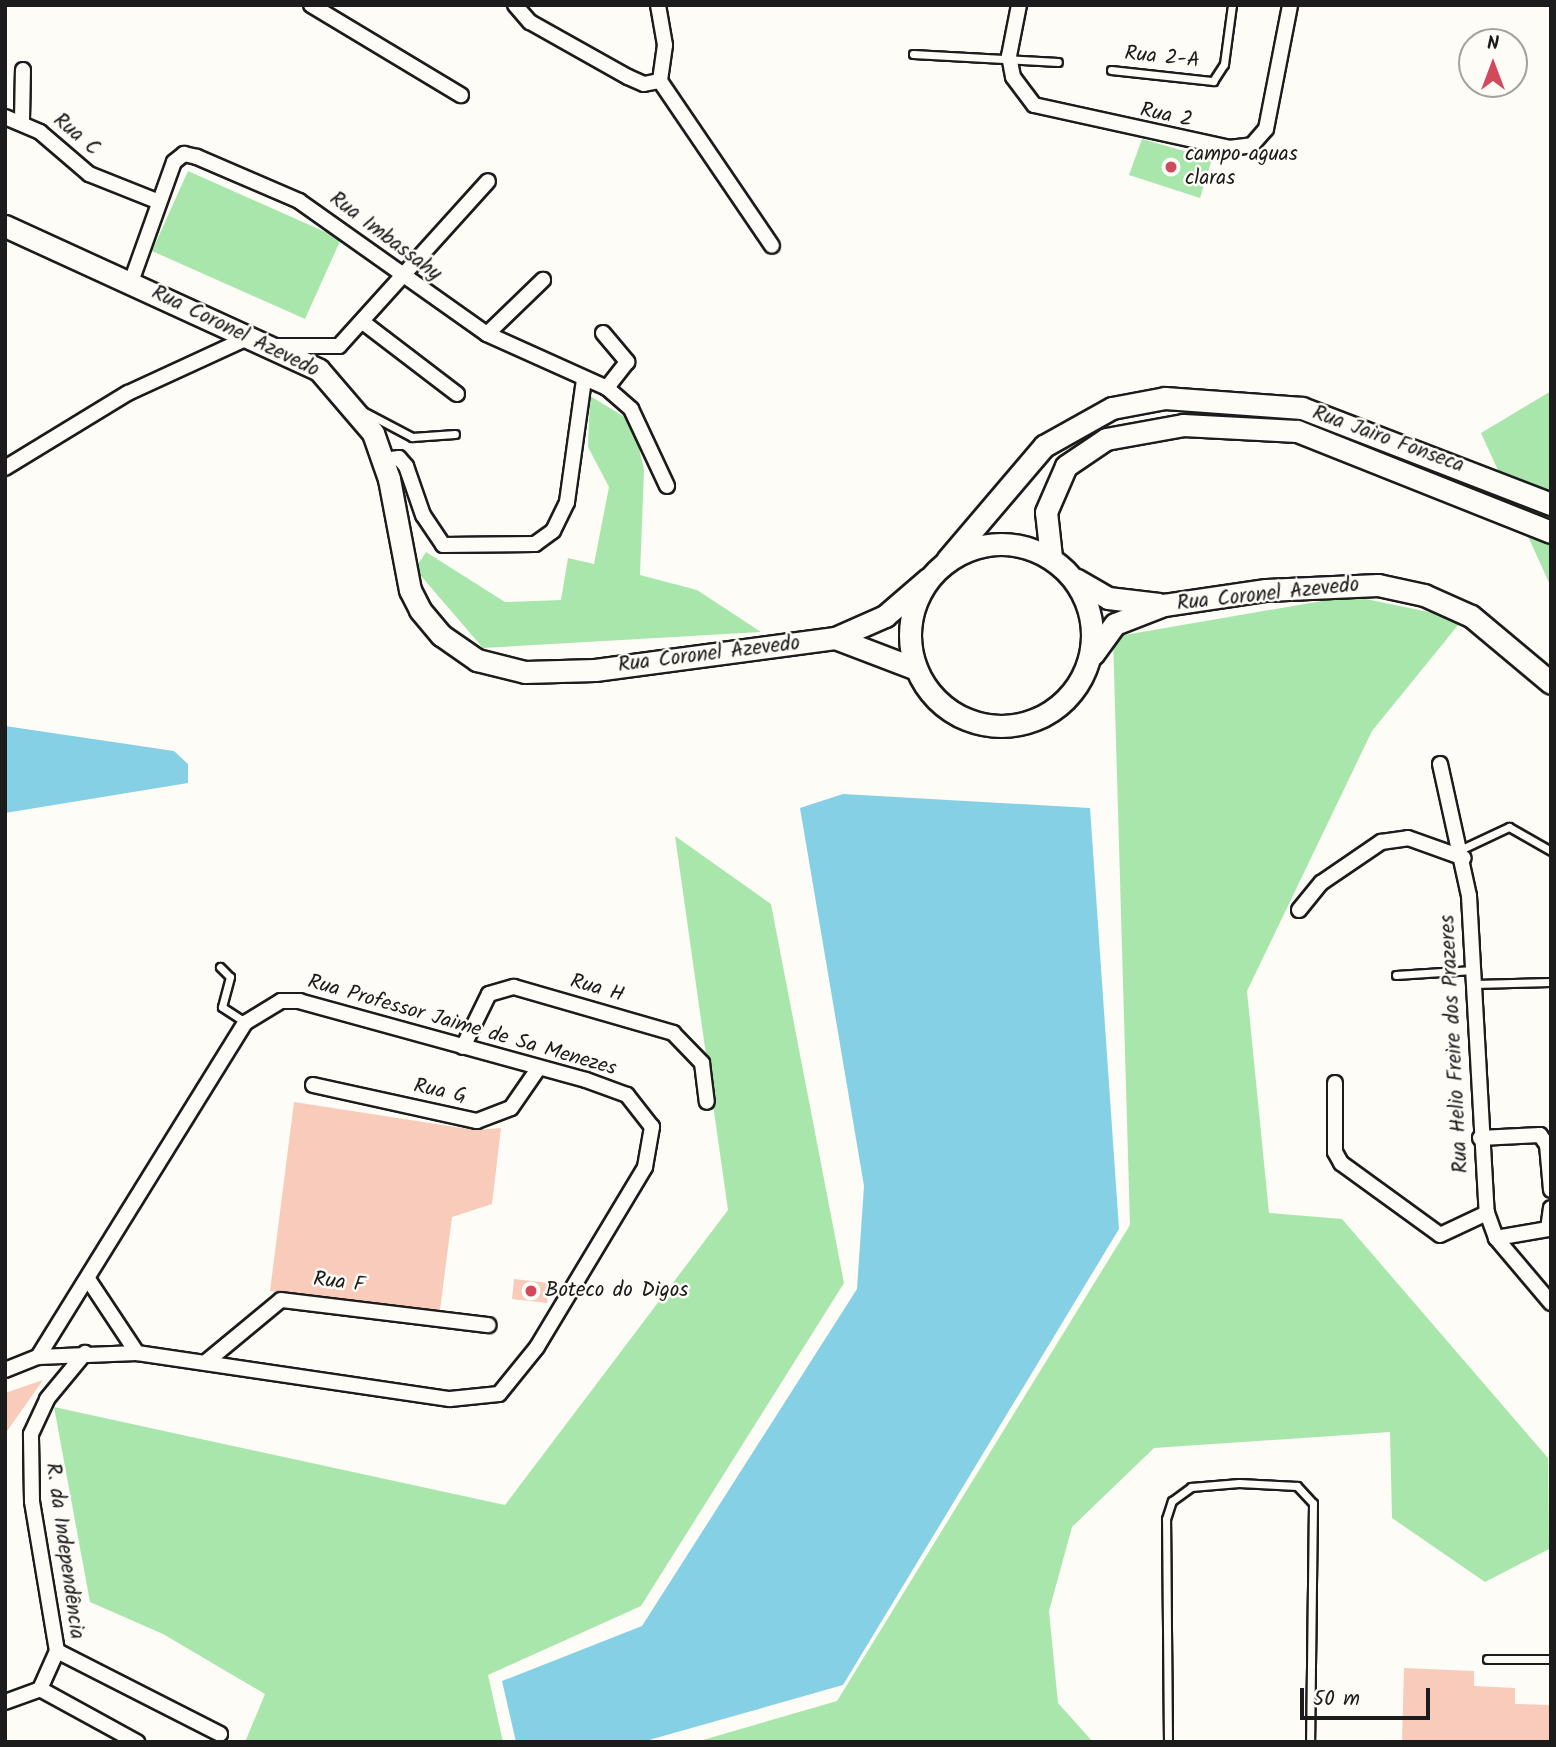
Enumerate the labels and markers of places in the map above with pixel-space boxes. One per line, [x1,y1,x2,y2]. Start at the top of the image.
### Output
place label: campo aguas claras [1185,142,1298,192]
marker: campo aguas claras [1163,159,1179,175]
place label: Boteco do Digos [545,1278,688,1304]
marker: Boteco do Digos [523,1283,539,1299]

